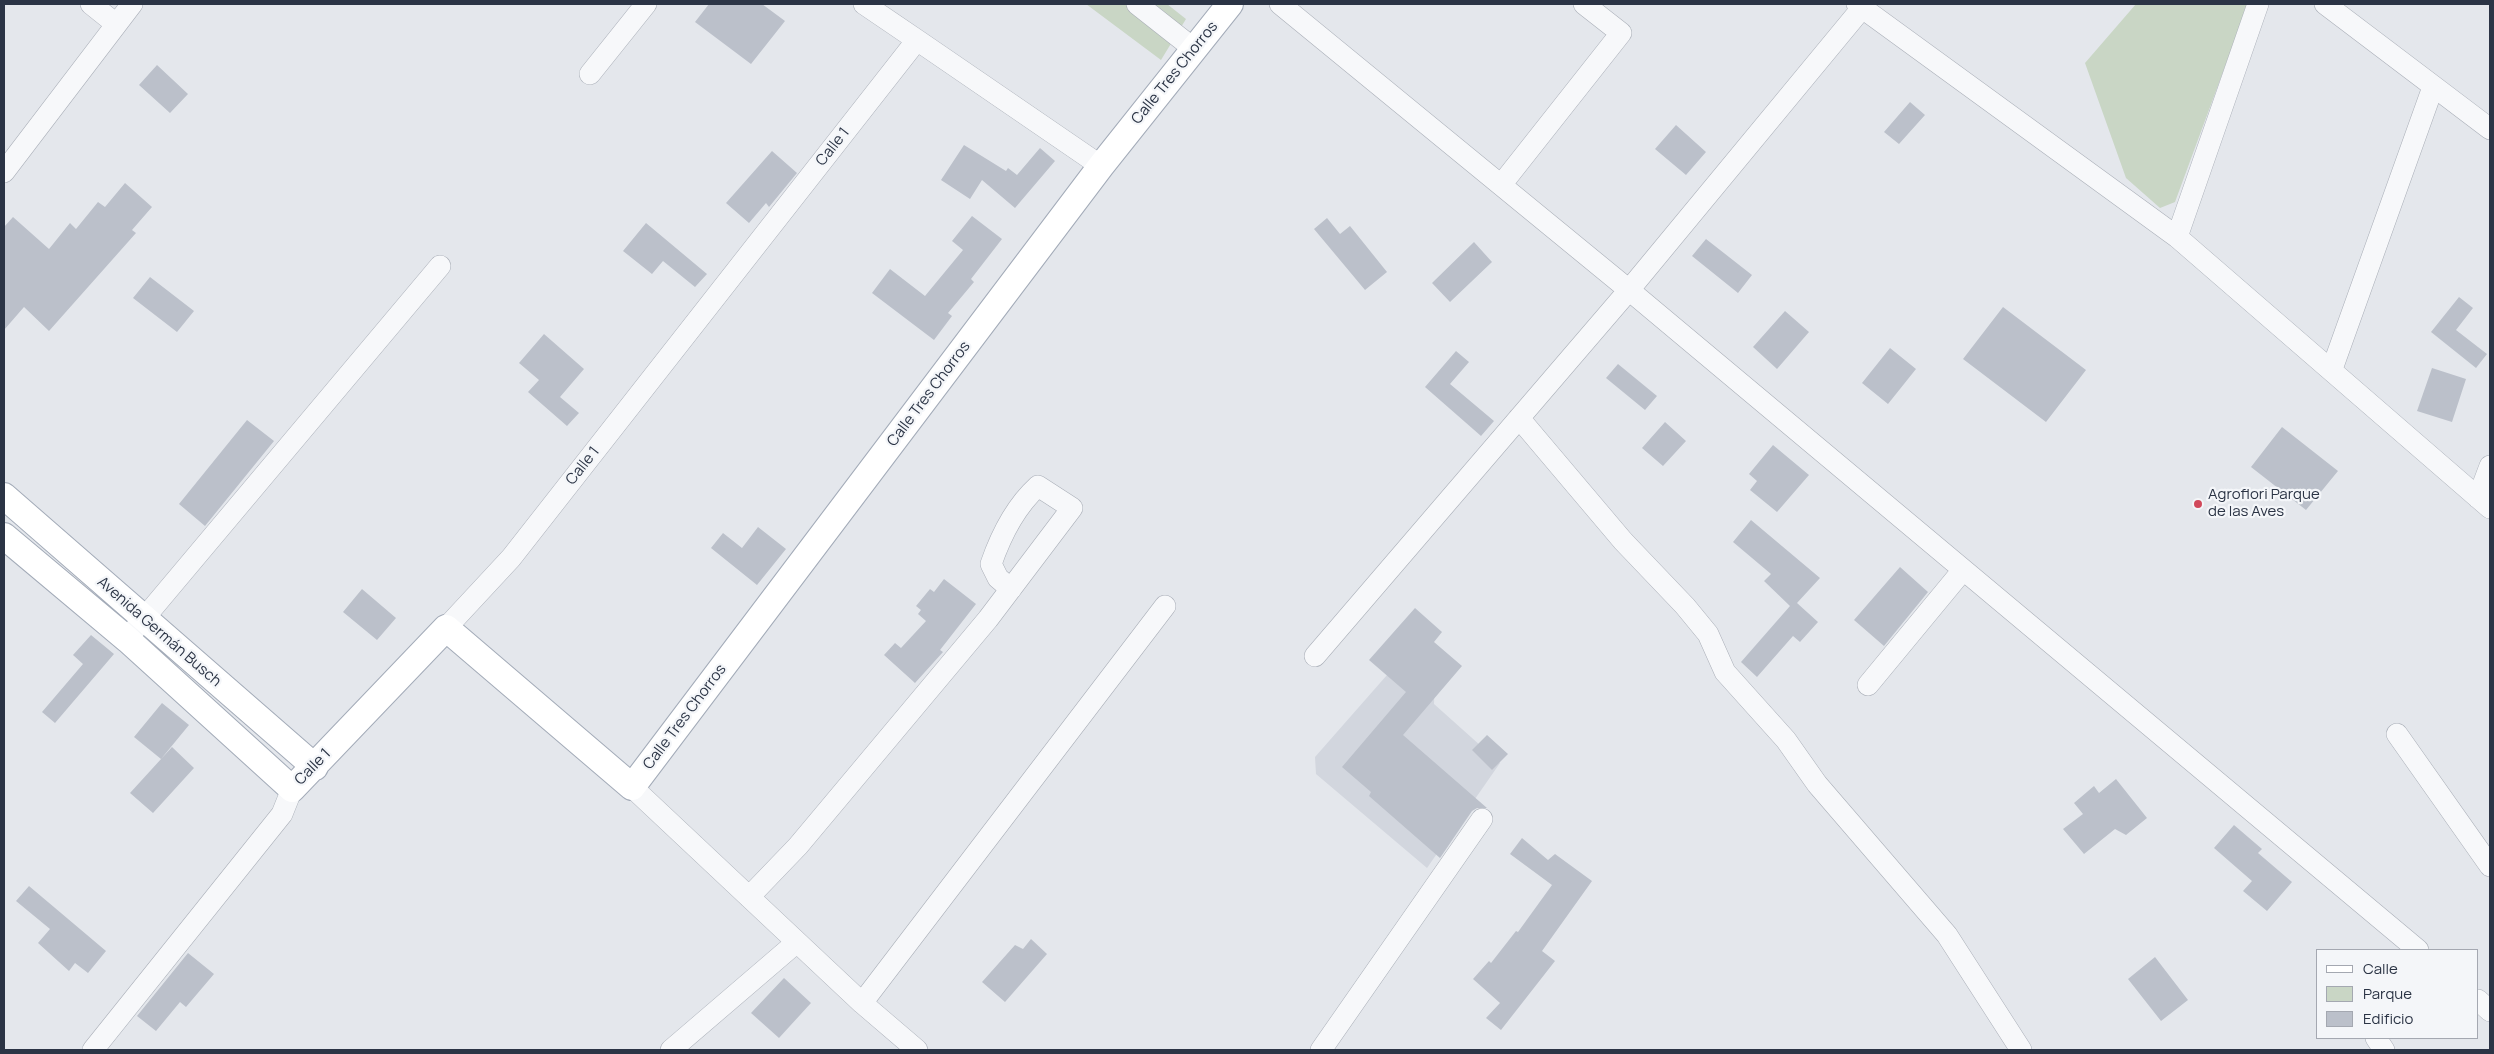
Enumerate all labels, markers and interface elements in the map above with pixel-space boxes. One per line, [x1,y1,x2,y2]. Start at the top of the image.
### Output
street label: Calle Tres Chorros [1128,18,1222,128]
street label: Calle 1 [812,124,854,170]
street label: Calle Tres Chorros [884,338,974,450]
street label: Calle 1 [562,443,604,489]
place label: Agroflori Parque de las Aves [2208,486,2320,521]
marker: Agroflori Parque de las Aves [2192,498,2204,510]
street label: Avenida Germán Busch [93,573,225,691]
street label: Calle Tres Chorros [640,661,730,773]
street label: Calle 1 [291,745,335,789]
legend [2316,949,2479,1039]
text: Calle [2363,958,2398,979]
text: Parque [2363,983,2412,1004]
text: Edificio [2363,1008,2413,1029]

